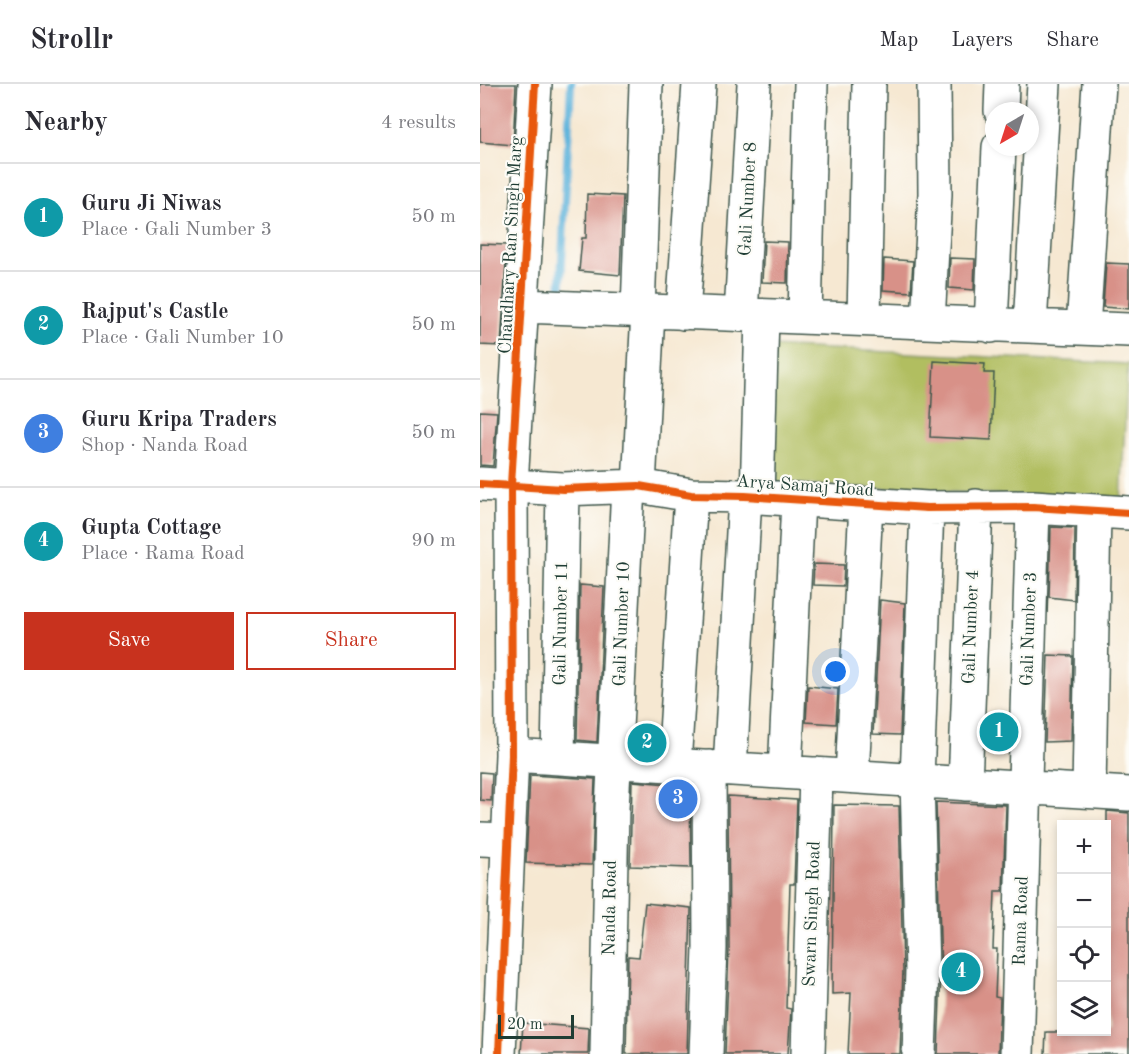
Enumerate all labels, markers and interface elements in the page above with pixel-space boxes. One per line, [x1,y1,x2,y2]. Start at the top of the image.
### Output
text: Strollr [30,27,113,55]
text: Map [879,30,918,51]
text: Layers [951,30,1013,51]
text: Share [1046,30,1099,51]
north arrow [985,102,1039,156]
text: Nearby [24,110,108,136]
text: 4 results [381,113,456,133]
street label: Chaudhary Ran Singh Marg [496,135,526,354]
street label: Gali Number 8 [736,141,760,257]
text: Guru Ji Niwas [81,193,221,215]
text: 1 [38,207,49,227]
text: 50 m [411,207,456,227]
text: Place · Gali Number 3 [81,220,272,240]
text: Rajput's Castle [81,301,229,323]
text: 2 [38,315,49,335]
text: 50 m [411,315,456,335]
text: Place · Gali Number 10 [81,328,284,348]
text: Guru Kripa Traders [81,409,277,431]
text: 3 [38,423,49,443]
text: 50 m [411,423,456,443]
text: Shop · Nanda Road [81,436,248,456]
street label: Arya Samaj Road [735,472,875,500]
text: Gupta Cottage [81,517,222,539]
text: 4 [38,531,49,551]
text: 90 m [411,531,456,551]
text: Place · Rama Road [81,544,245,564]
street label: Gali Number 11 [551,560,571,686]
street label: Gali Number 10 [611,561,633,687]
street label: Gali Number 4 [960,569,982,685]
street label: Gali Number 3 [1018,571,1040,687]
button: Save [24,612,234,670]
button: Share [246,612,456,670]
your location [821,657,850,686]
pin: 1 [980,710,1018,754]
pin: 2 [628,720,666,766]
pin: 3 [658,776,698,822]
map controls [1057,820,1111,1036]
button: + [1057,820,1111,874]
street label: Swarn Singh Road [800,841,824,987]
street label: Nanda Road [600,860,620,956]
button: − [1057,874,1111,928]
street label: Rama Road [1010,876,1032,966]
button: locate [1057,928,1111,982]
pin: 4 [942,950,980,994]
button: layers [1057,982,1111,1036]
scale bar [498,1012,574,1040]
text: 20 m [507,1017,543,1033]

